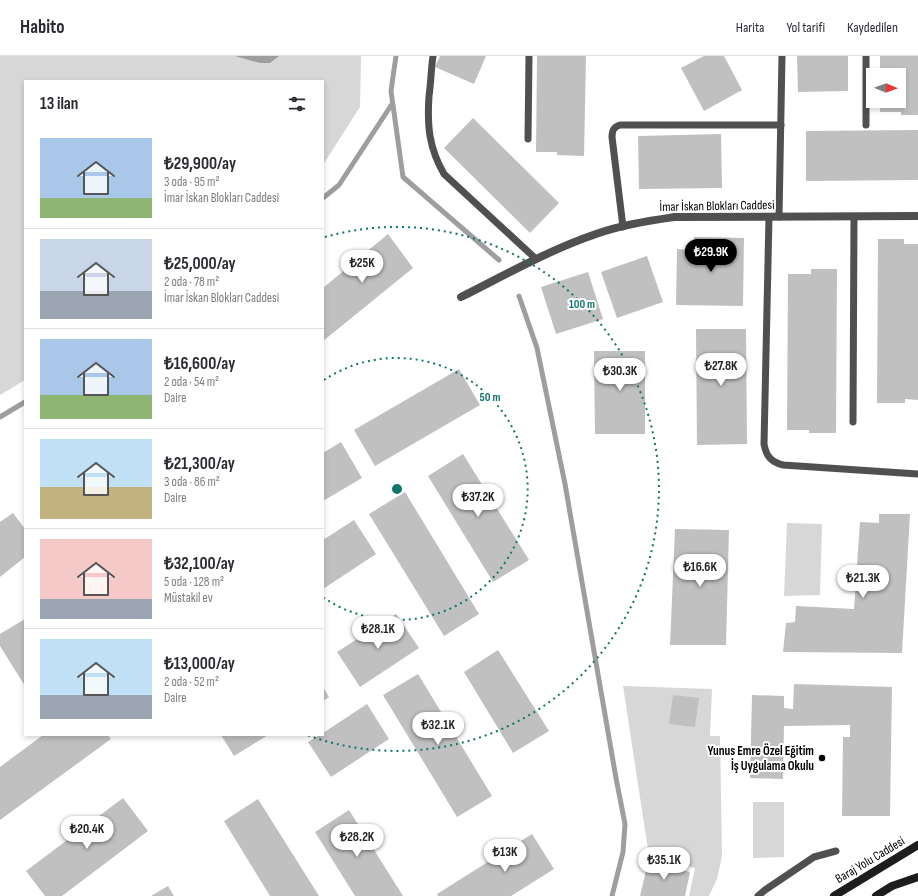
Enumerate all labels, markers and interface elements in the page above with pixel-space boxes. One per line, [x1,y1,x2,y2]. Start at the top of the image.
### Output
text: Habito [20,16,64,39]
text: Harita [736,19,764,36]
text: Yol tarifi [786,19,825,36]
text: Kaydedilen [847,19,898,36]
north arrow [866,68,906,108]
map controls [866,68,906,108]
icon: filters [286,93,308,115]
text: 13 ilan [40,94,78,114]
icon: home [72,154,120,202]
text: ₺29,900/ay [164,154,236,174]
text: 3 oda · 95 m² [164,174,219,190]
text: İmar İskan Blokları Caddesi [164,190,279,206]
street label: İmar İskan Blokları Caddesi [659,196,775,215]
pin: ₺29.9K [678,239,744,273]
text: ₺29.9K [694,244,728,260]
pin: ₺25K [338,250,386,284]
text: ₺25,000/ay [164,254,236,274]
icon: home [72,255,120,303]
text: ₺25K [349,255,375,271]
text: 2 oda · 78 m² [164,274,219,290]
text: İmar İskan Blokları Caddesi [164,290,279,306]
text: 100 m [569,297,595,312]
pin: ₺27.8K [688,353,754,387]
text: ₺16,600/ay [164,354,235,374]
icon: home [72,355,120,403]
pin: ₺30.3K [587,358,653,392]
text: ₺27.8K [704,358,738,374]
text: ₺30.3K [603,363,637,379]
text: 2 oda · 54 m² [164,374,219,390]
text: Daire [164,390,186,406]
text: 50 m [480,390,500,405]
text: ₺21,300/ay [164,454,235,474]
icon: home [72,455,120,503]
text: 3 oda · 86 m² [164,474,220,490]
centre of rings [390,482,404,496]
pin: ₺37.2K [445,484,511,518]
text: ₺37.2K [461,489,495,505]
text: Daire [164,490,186,506]
text: ₺32,100/ay [164,554,235,574]
pin: ₺16.6K [667,554,733,588]
icon: home [72,555,120,603]
text: ₺16.6K [683,559,717,575]
pin: ₺21.3K [830,565,896,599]
text: ₺21.3K [846,570,880,586]
text: 5 oda · 128 m² [164,574,224,590]
text: Müstakil ev [164,590,213,606]
pin: ₺28.1K [345,616,411,650]
text: ₺28.1K [361,621,395,637]
text: ₺13,000/ay [164,654,235,674]
icon: home [72,655,120,703]
text: 2 oda · 52 m² [164,674,219,690]
text: Daire [164,690,186,706]
pin: ₺32.1K [405,712,471,746]
text: ₺32.1K [421,717,455,733]
place label: Yunus Emre Özel Eğitim İş Uygulama Okulu [708,743,814,774]
marker: Yunus Emre Özel Eğitim İş Uygulama Okulu [817,753,827,763]
pin: ₺20.4K [54,816,120,850]
text: ₺20.4K [70,821,104,837]
pin: ₺28.2K [324,824,390,858]
text: ₺28.2K [340,829,374,845]
street label: Baraj Yolu Caddesi [832,833,908,887]
pin: ₺13K [481,839,529,873]
text: ₺13K [493,844,517,860]
pin: ₺35.1K [631,847,697,881]
text: ₺35.1K [647,852,681,868]

